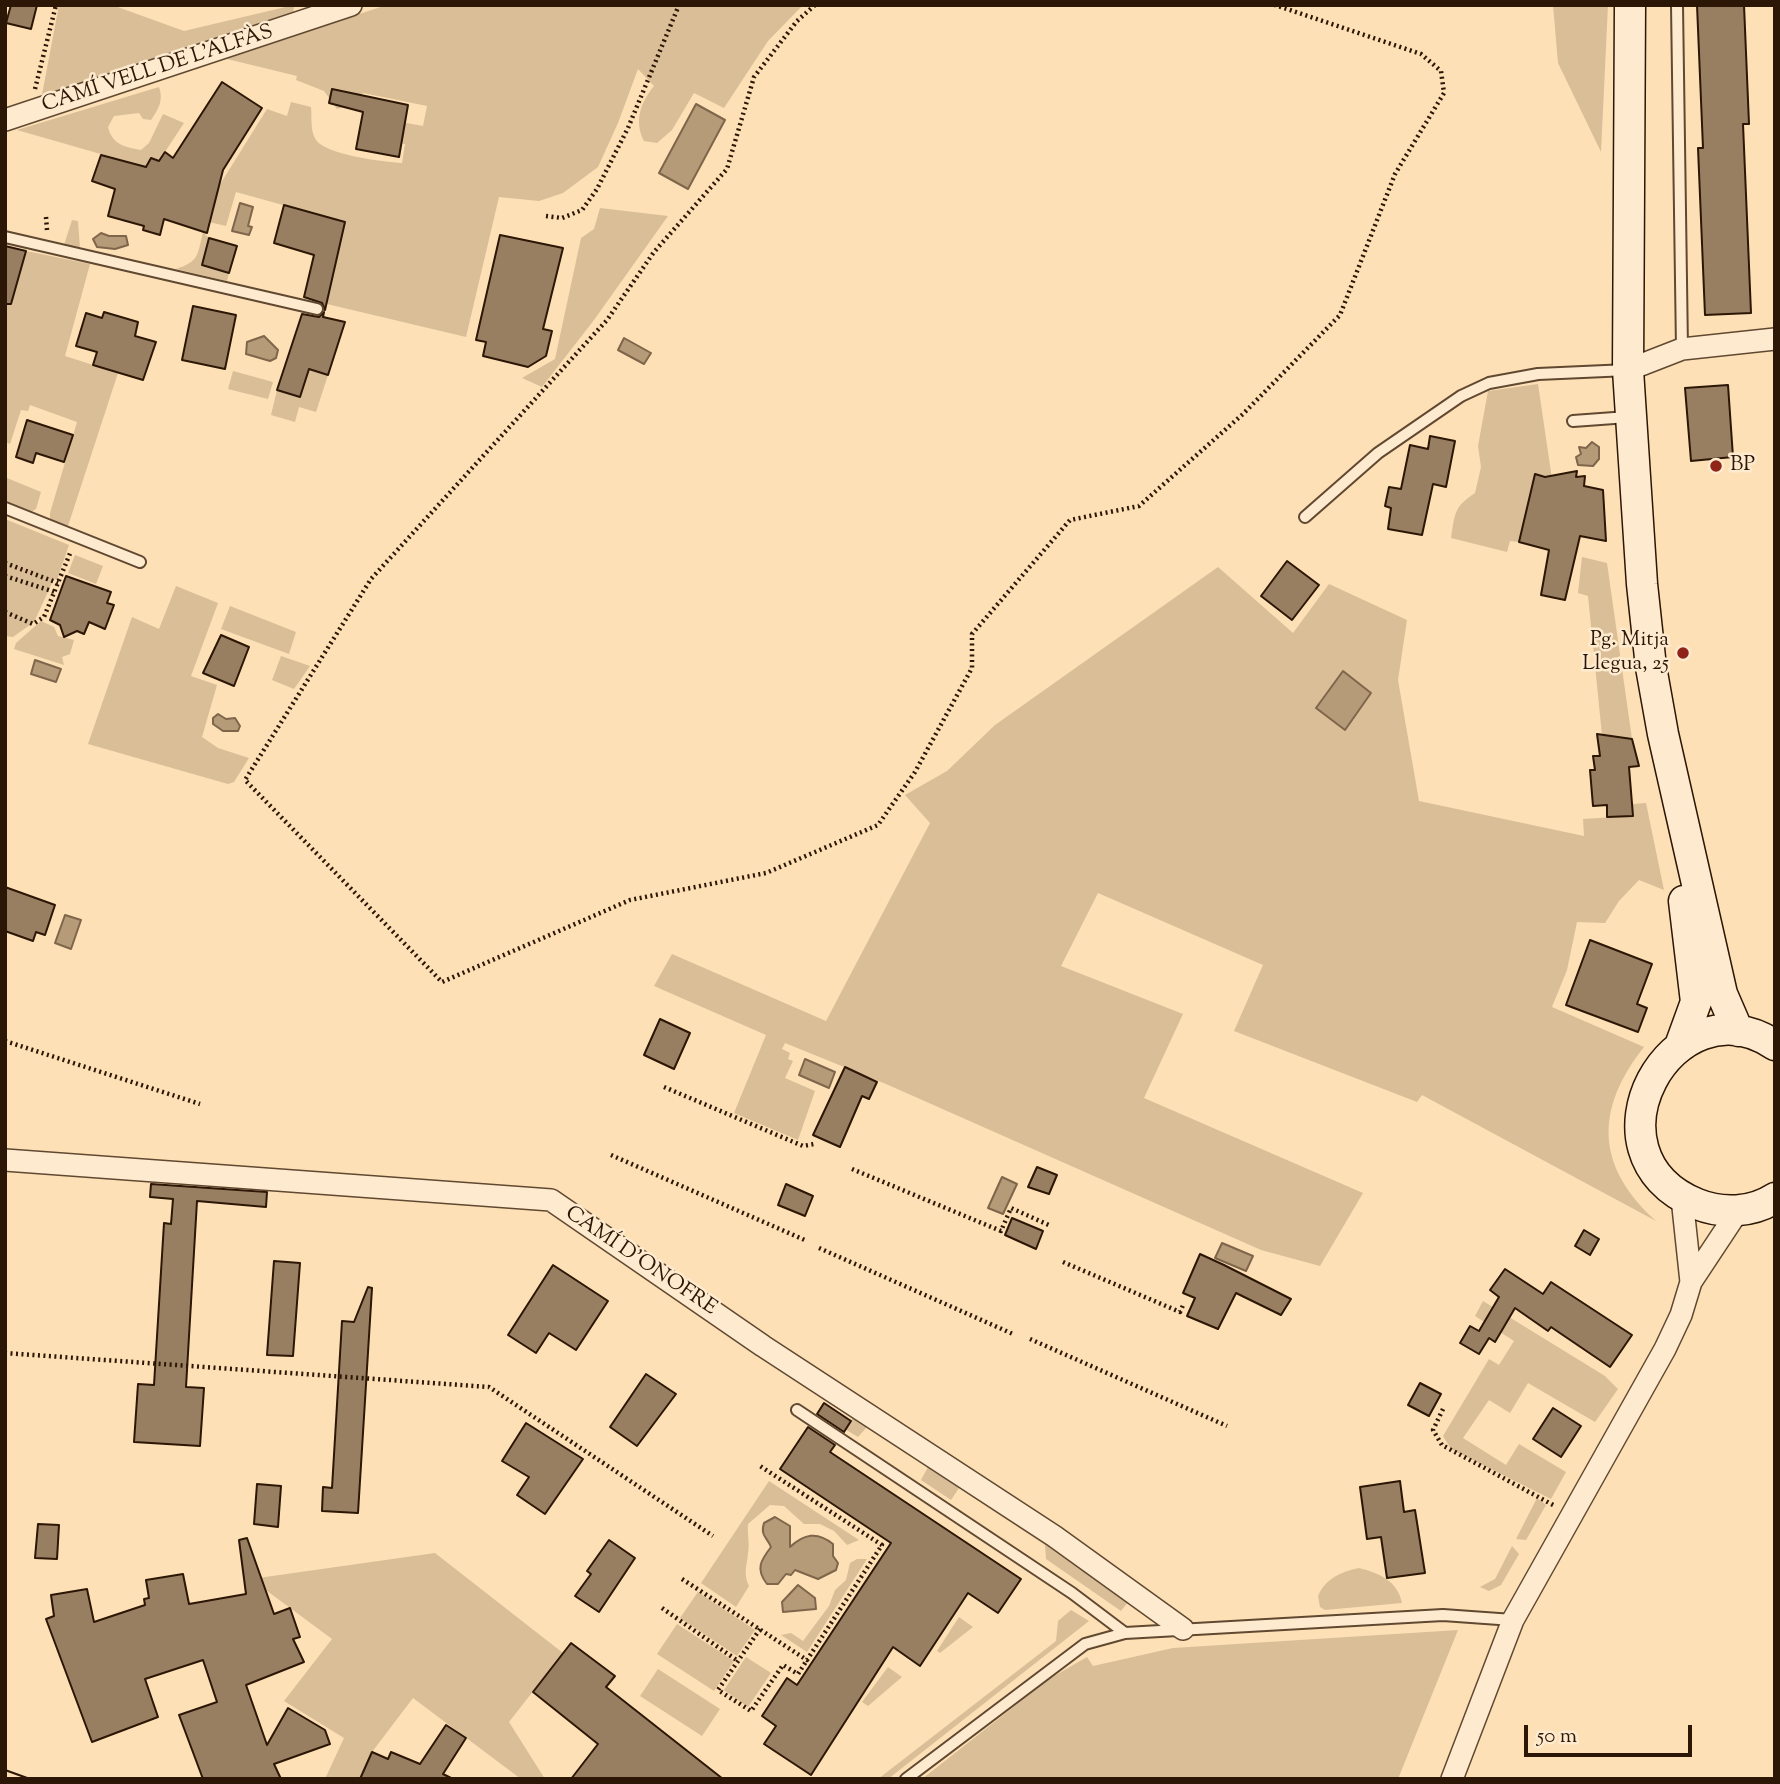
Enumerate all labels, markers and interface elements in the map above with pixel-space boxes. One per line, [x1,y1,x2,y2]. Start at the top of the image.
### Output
street label: CAMÍ VELL DE L'ALFÀS [39,21,277,119]
place label: BP [1730,453,1755,479]
marker: BP [1708,458,1724,474]
place label: Pg. Mitja Llegua, 25 [1582,628,1669,678]
marker: Pg. Mitja Llegua, 25 [1675,645,1691,661]
street label: CAMÍ D'ONOFRE [559,1202,721,1322]
scale bar [1528,1710,1696,1754]
text: 50 m [1537,1722,1577,1752]

